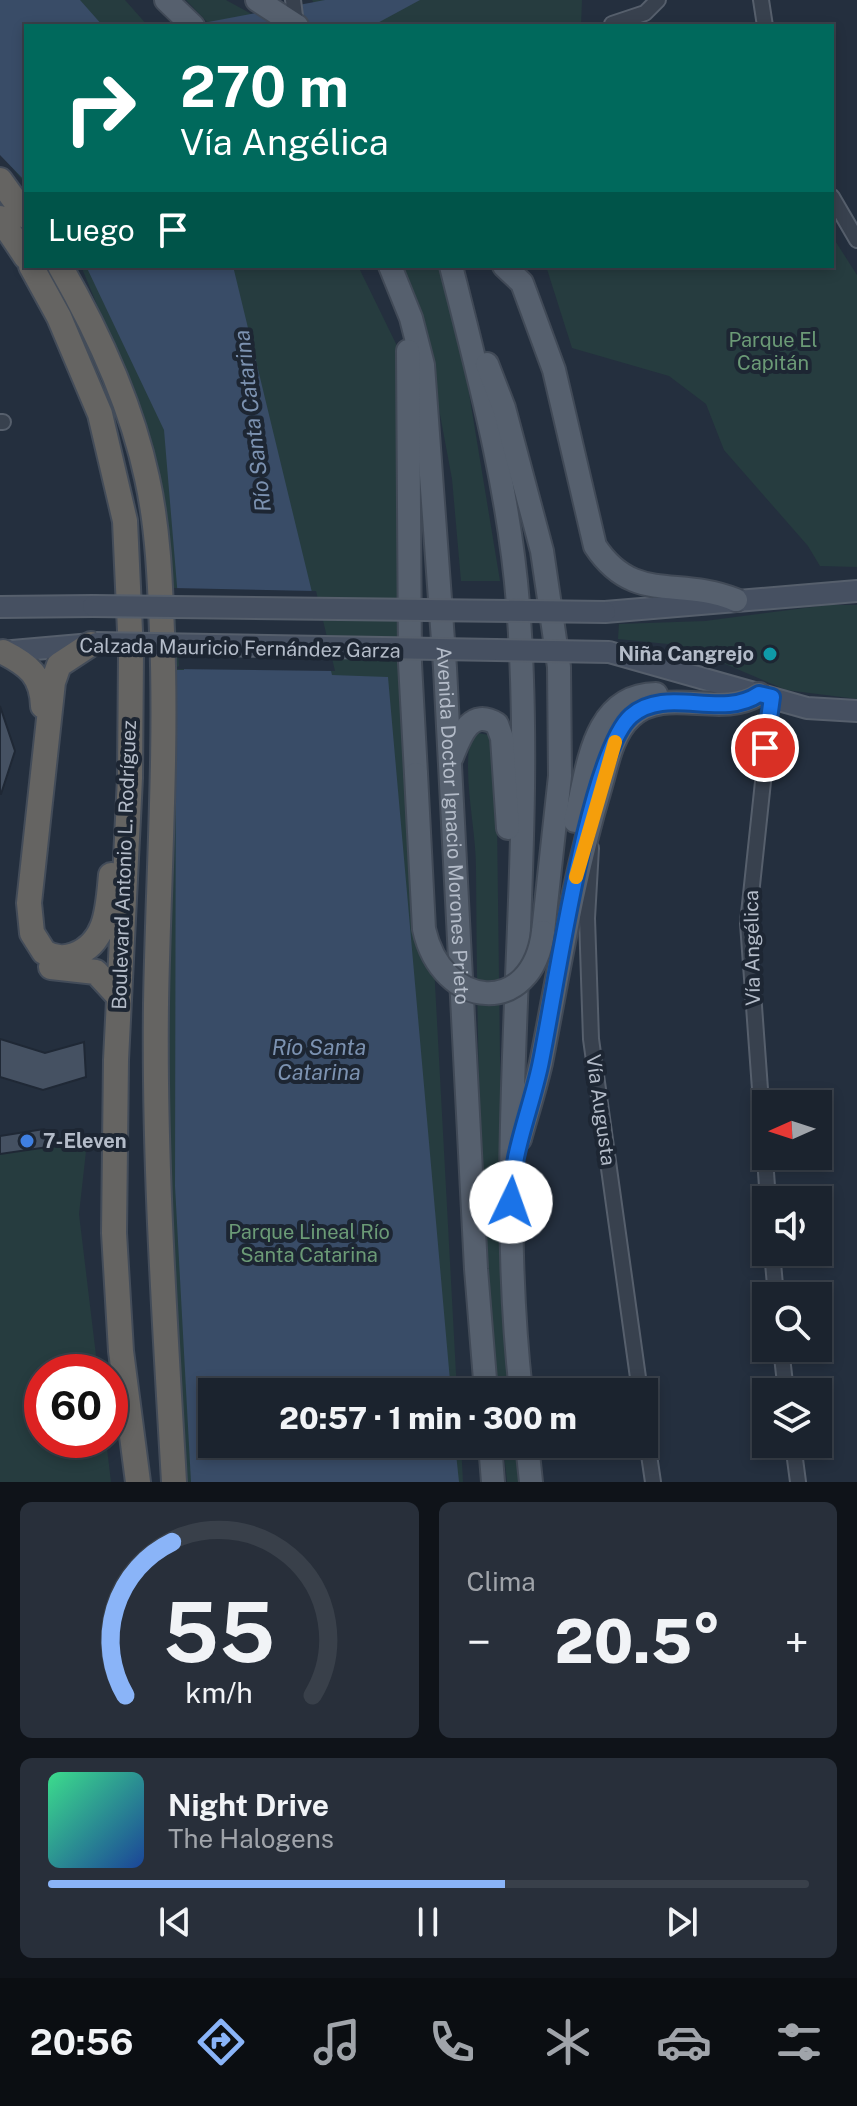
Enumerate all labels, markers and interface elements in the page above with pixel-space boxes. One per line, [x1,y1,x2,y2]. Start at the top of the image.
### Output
text: 270 m [180,54,349,120]
icon: right [48,56,152,160]
text: Vía Angélica [180,121,389,163]
icon: arrive [151,208,195,252]
text: Luego [48,212,135,248]
water label: Río Santa Catarina [228,328,276,514]
park label: Parque El Capitán [728,328,818,375]
street label: Calzada Mauricio Fernández Garza [79,633,401,663]
place label: Niña Cangrejo [618,642,754,666]
street label: Avenida Doctor Ignacio Morones Prieto [431,645,474,1005]
marker: Niña Cangrejo [761,645,779,663]
pin [731,714,799,782]
street label: Boulevard Antonio L. Rodríguez [107,720,141,1010]
icon: arrive [743,726,787,770]
street label: Vía Angélica [739,890,765,1006]
water label: Río Santa Catarina [272,1034,366,1085]
street label: Vía Augusta [581,1053,621,1167]
north arrow [752,1090,832,1170]
map controls [752,1090,832,1458]
place label: 7-Eleven [43,1129,127,1153]
marker: 7-Eleven [18,1132,36,1150]
position arrow [469,1160,553,1244]
button: sound [752,1186,832,1266]
park label: Parque Lineal Río Santa Catarina [228,1220,390,1267]
button: search [752,1282,832,1362]
speed limit sign: 60 [24,1354,128,1458]
button: layers [752,1378,832,1458]
text: 20:57 · 1 min · 300 m [279,1400,577,1436]
text: Clima [467,1566,536,1597]
text: 55 [163,1583,275,1681]
text: 20.5° [555,1606,721,1677]
text: − [467,1616,491,1668]
text: + [785,1616,809,1668]
text: km/h [186,1676,253,1709]
text: Night Drive [168,1787,329,1823]
text: The Halogens [168,1823,334,1854]
icon: previous [153,1900,197,1944]
icon: pause [406,1900,450,1944]
icon: next [660,1900,704,1944]
icon: directions [193,2014,249,2070]
icon: music [309,2014,365,2070]
icon: phone [424,2014,480,2070]
icon: climate [540,2014,596,2070]
icon: car [656,2014,712,2070]
icon: filters [771,2014,827,2070]
text: 20:56 [30,2021,134,2063]

